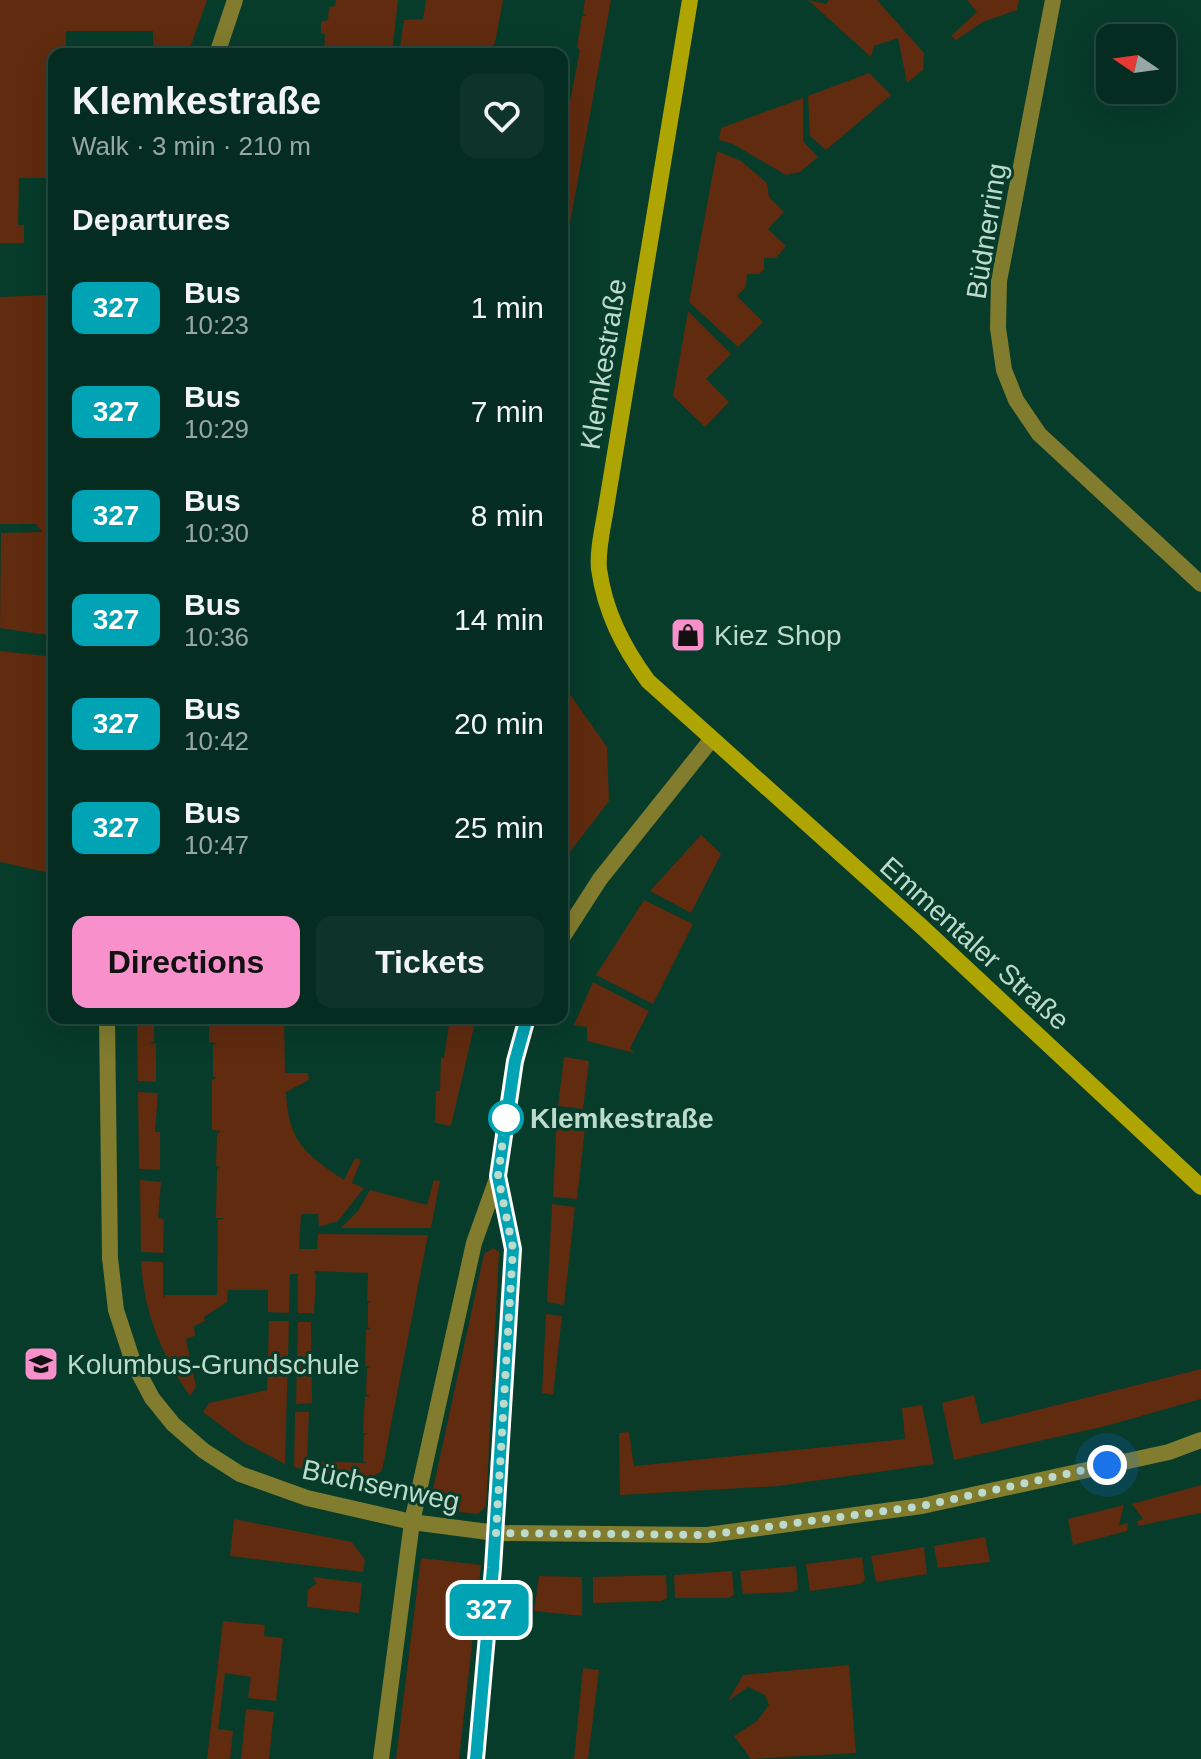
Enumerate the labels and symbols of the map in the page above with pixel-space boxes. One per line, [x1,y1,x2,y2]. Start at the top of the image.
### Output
north arrow [1096,24,1176,104]
street label: Büdnerring [960,161,1013,301]
street label: Klemkestraße [575,276,632,452]
shop icon: Kiez Shop [669,616,707,654]
place label: Kiez Shop [714,620,842,651]
street label: Emmentaler Straße [874,851,1075,1036]
marker: Klemkestraße [489,1101,523,1135]
place label: Klemkestraße [530,1103,714,1134]
school or university icon: Kolumbus-Grundschule [22,1345,60,1383]
place label: Kolumbus-Grundschule [67,1349,360,1380]
your location [1087,1445,1127,1485]
street label: Büchsenweg [299,1454,463,1517]
line badge: 327 [443,1584,535,1636]

